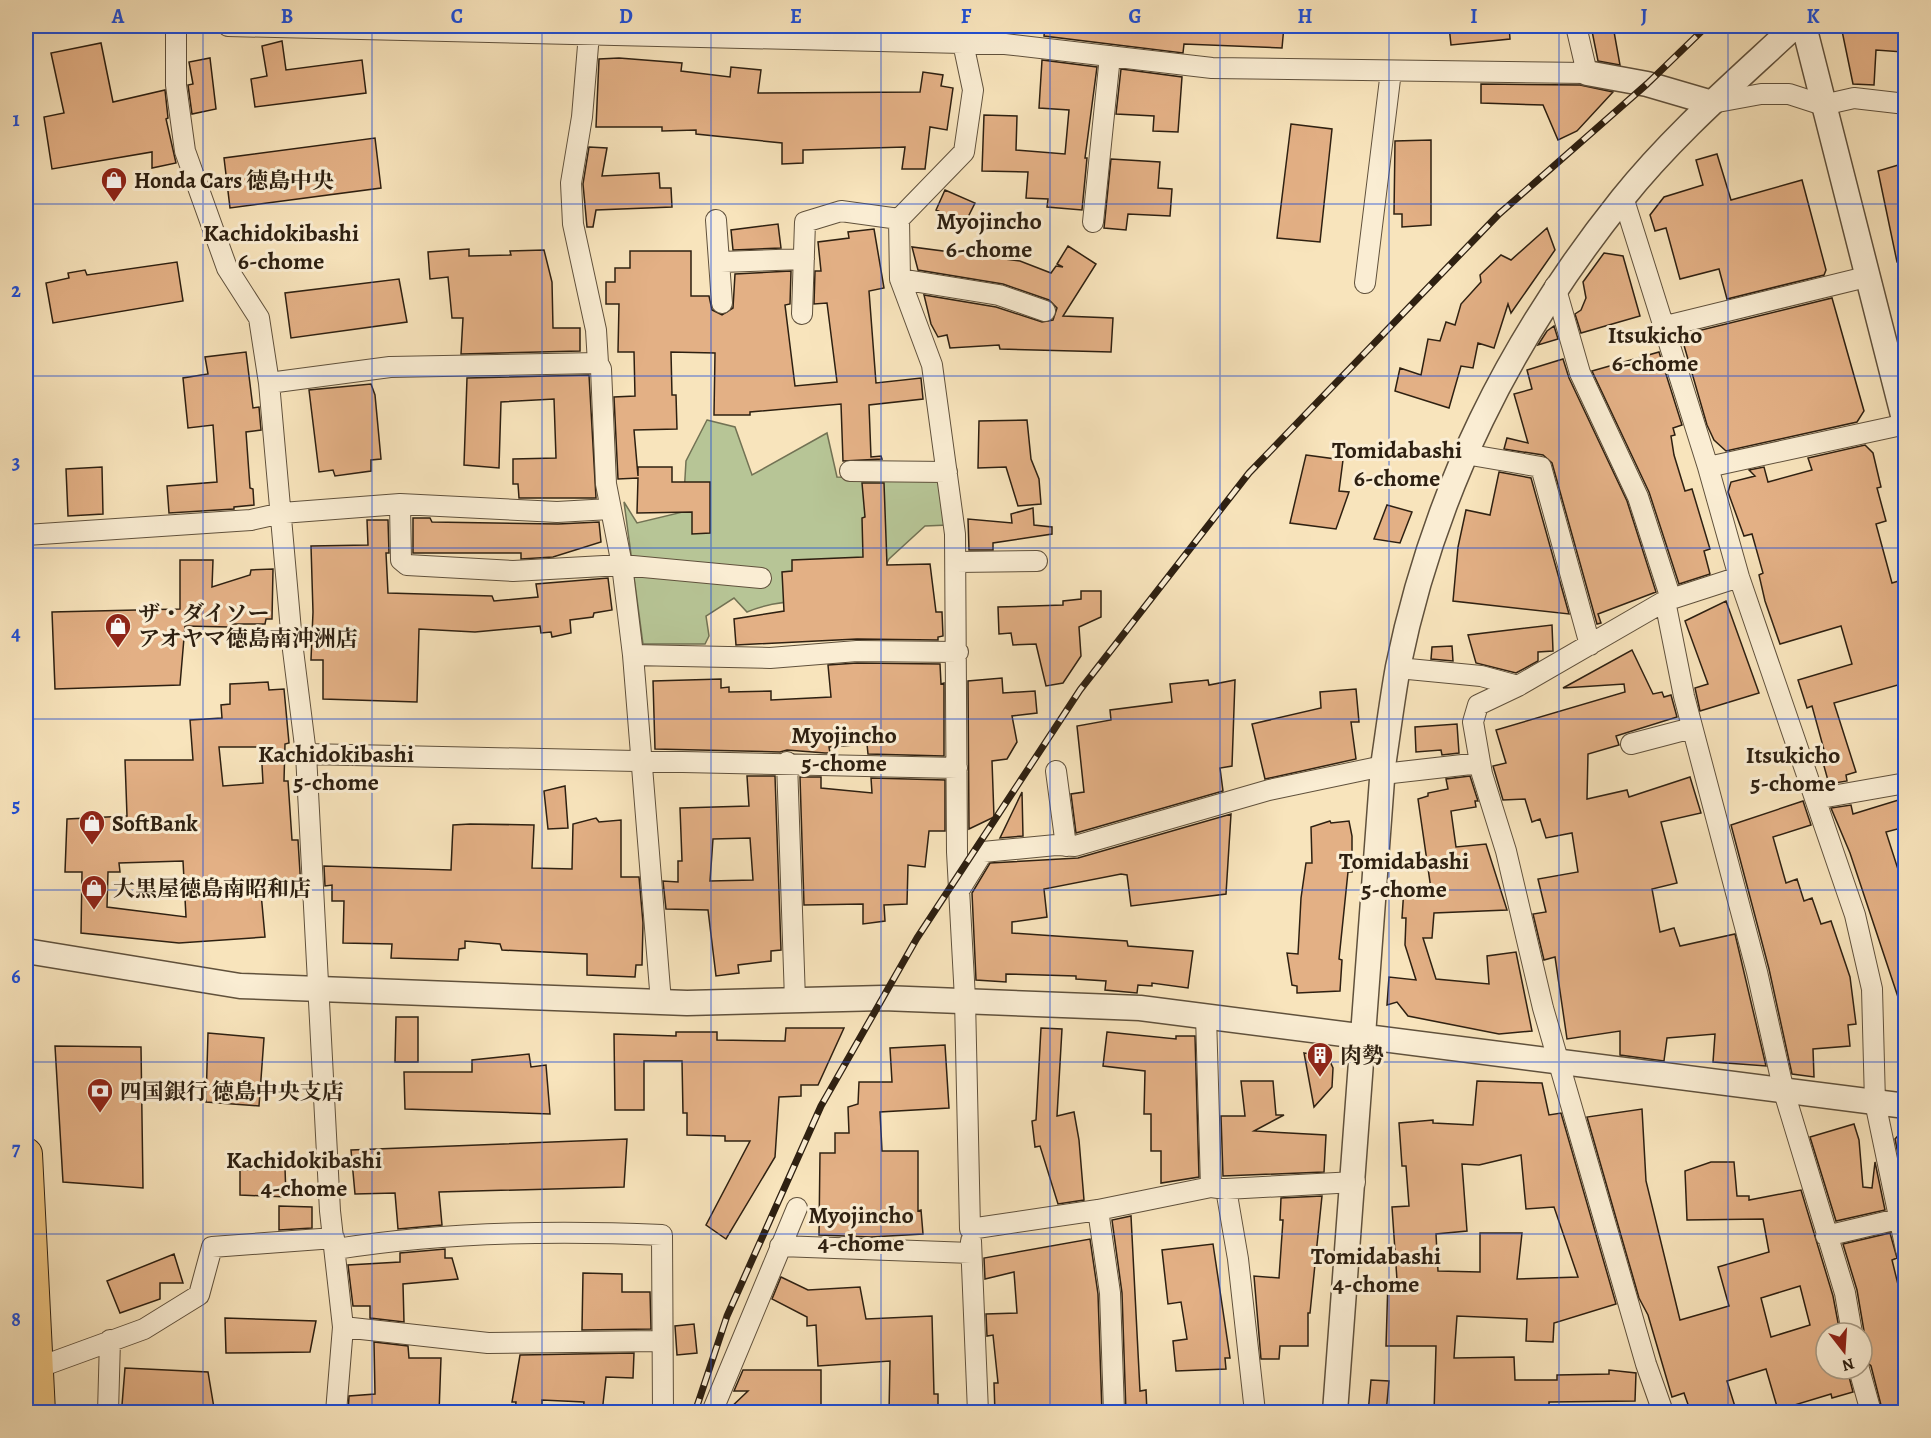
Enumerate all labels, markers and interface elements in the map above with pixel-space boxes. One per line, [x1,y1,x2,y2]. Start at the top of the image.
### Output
text: A [111,3,125,30]
text: B [281,3,293,30]
text: C [451,3,463,30]
text: D [619,3,633,30]
text: E [790,3,802,30]
text: F [961,3,972,30]
text: G [1128,3,1142,30]
text: H [1298,3,1313,30]
text: I [1470,3,1478,30]
text: J [1641,3,1648,30]
text: K [1806,3,1820,30]
text: 1 [12,106,20,133]
shop icon: Honda Cars 徳島中央 [99,165,129,203]
place label: Honda Cars 徳島中央 [134,166,334,196]
district label: Myojincho 6-chome [936,205,1042,265]
district label: Kachidokibashi 6-chome [203,217,359,277]
text: 2 [11,277,21,304]
district label: Itsukicho 6-chome [1608,319,1702,379]
district label: Tomidabashi 6-chome [1332,434,1462,494]
text: 3 [12,449,20,476]
place label: ザ・ダイソー アオヤマ徳島南沖洲店 [138,599,358,654]
shop icon: ザ・ダイソー アオヤマ徳島南沖洲店 [103,611,133,649]
text: 4 [11,620,21,647]
district label: Myojincho 5-chome [791,719,897,779]
district label: Kachidokibashi 5-chome [258,738,414,798]
district label: Itsukicho 5-chome [1746,739,1840,799]
text: 5 [12,792,20,819]
shop icon: SoftBank [77,808,107,846]
place label: SoftBank [112,809,198,839]
district label: Tomidabashi 5-chome [1339,845,1469,905]
shop icon: 大黒屋徳島南昭和店 [79,873,109,911]
place label: 大黒屋徳島南昭和店 [113,874,311,904]
text: 6 [11,963,21,990]
building icon: 肉勢 [1305,1040,1335,1078]
place label: 肉勢 [1340,1041,1384,1071]
bank icon: 四国銀行 徳島中央支店 [85,1076,115,1114]
place label: 四国銀行 徳島中央支店 [120,1077,344,1107]
text: 7 [12,1135,21,1162]
district label: Kachidokibashi 4-chome [226,1144,382,1204]
district label: Myojincho 4-chome [808,1199,914,1259]
district label: Tomidabashi 4-chome [1311,1240,1441,1300]
text: 8 [11,1306,21,1333]
north arrow [1814,1321,1874,1381]
text: N [1839,1352,1857,1377]

